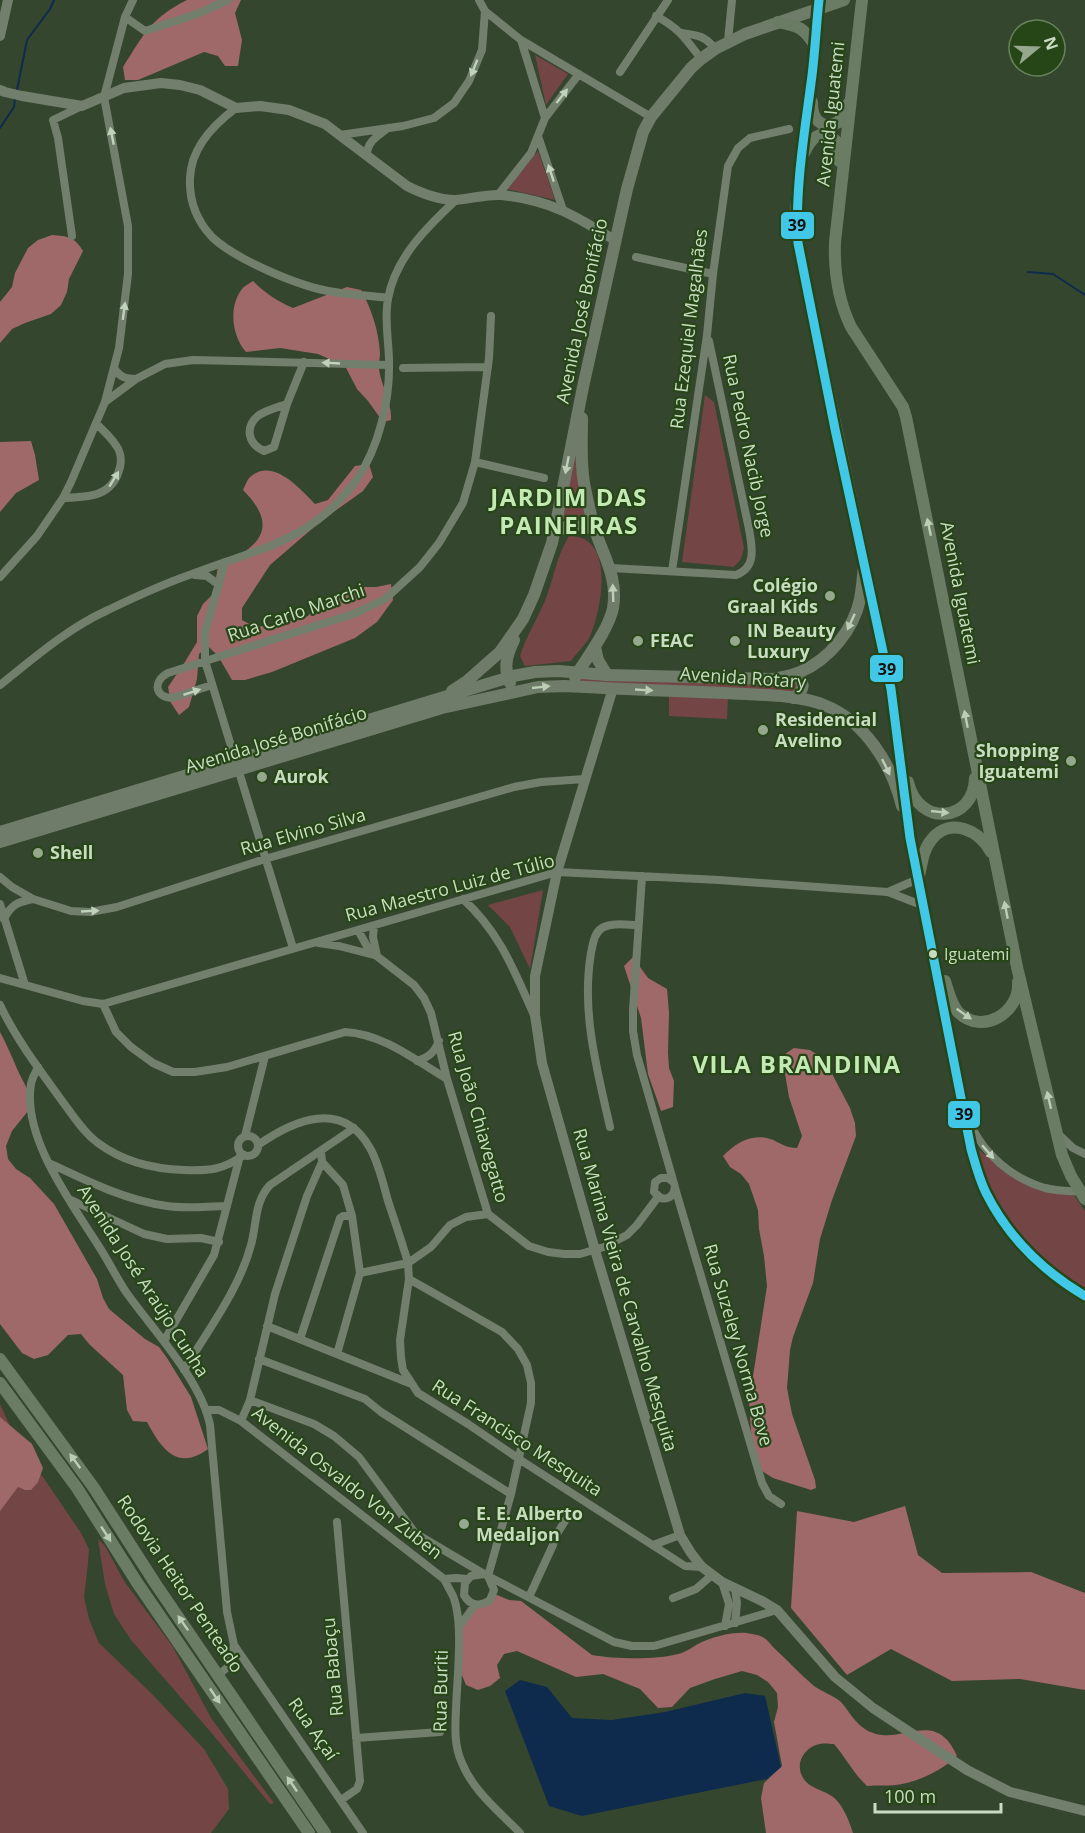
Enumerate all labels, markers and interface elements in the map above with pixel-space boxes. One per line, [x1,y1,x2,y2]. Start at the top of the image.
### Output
north arrow [1007,18,1067,78]
text: N [1039,33,1064,53]
street label: Avenida Iguatemi [810,40,850,187]
one-way arrow [469,59,479,77]
one-way arrow [555,88,568,104]
one-way arrow [107,126,116,145]
one-way arrow [545,164,555,182]
line badge: 39 [780,211,815,240]
text: 39 [788,214,806,236]
street label: Avenida José Bonifácio [550,216,612,406]
street label: Rua Ezequiel Magalhães [664,227,712,430]
one-way arrow [120,301,129,320]
street label: Rua Pedro Nacib Jorge [718,352,780,540]
one-way arrow [321,358,340,367]
one-way arrow [562,456,571,475]
one-way arrow [109,470,119,487]
district label: JARDIM DAS PAINEIRAS [488,480,648,541]
one-way arrow [924,518,933,537]
street label: Avenida Iguatemi [935,519,987,666]
place label: Colégio Graal Kids [727,573,818,618]
street label: Rua Carlo Marchi [224,577,367,647]
one-way arrow [608,584,618,603]
marker: Colégio Graal Kids [823,589,837,603]
one-way arrow [846,613,855,630]
place label: IN Beauty Luxury [747,618,837,663]
place label: FEAC [650,628,694,652]
marker: FEAC [631,634,645,648]
marker: IN Beauty Luxury [728,634,742,648]
line badge: 39 [869,654,904,683]
text: 39 [878,658,896,680]
street label: Avenida Rotary [679,661,808,693]
one-way arrow [531,682,550,692]
one-way arrow [635,685,654,694]
one-way arrow [183,686,201,696]
street label: Avenida José Bonifácio [182,700,370,778]
place label: Residencial Avelino [775,707,877,752]
one-way arrow [961,709,970,728]
marker: Residencial Avelino [756,723,770,737]
place label: Shopping Iguatemi [976,738,1059,783]
marker: Shopping Iguatemi [1064,754,1078,768]
one-way arrow [882,758,891,775]
place label: Aurok [274,764,330,788]
marker: Aurok [255,770,269,784]
street label: Rua Elvino Silva [237,802,368,860]
one-way arrow [930,807,949,817]
place label: Shell [50,840,93,864]
marker: Shell [31,846,45,860]
street label: Rua Maestro Luiz de Túlio [342,848,557,927]
one-way arrow [1001,900,1010,919]
one-way arrow [80,906,99,915]
place label: Iguatemi [944,943,1009,965]
marker: Iguatemi [927,948,939,960]
one-way arrow [955,1008,972,1019]
street label: Rua João Chiavegatto [443,1028,515,1205]
district label: VILA BRANDINA [692,1047,902,1080]
one-way arrow [1043,1091,1053,1109]
line badge: 39 [947,1100,981,1129]
text: 39 [955,1103,973,1125]
street label: Rua Marina Vieira de Carvalho Mesquita [568,1125,684,1454]
one-way arrow [981,1144,995,1159]
street label: Avenida José Araújo Cunha [72,1180,215,1381]
street label: Rua Suzeley Norma Bove [699,1241,779,1449]
street label: Rua Francisco Mesquita [428,1373,607,1501]
street label: Avenida Osvaldo Von Zuben [248,1400,448,1564]
one-way arrow [69,1453,81,1468]
street label: Rodovia Heitor Penteado [112,1490,249,1677]
place label: E. E. Alberto Medaljon [476,1501,583,1546]
marker: E. E. Alberto Medaljon [457,1517,471,1531]
one-way arrow [100,1526,111,1542]
one-way arrow [178,1615,189,1631]
street label: Rua Babaçu [316,1617,348,1718]
street label: Rua Buriti [427,1650,453,1732]
one-way arrow [209,1688,220,1704]
street label: Rua Açaí [284,1692,344,1765]
scale bar [875,1776,1001,1814]
one-way arrow [286,1777,298,1793]
text: 100 m [884,1784,936,1808]

